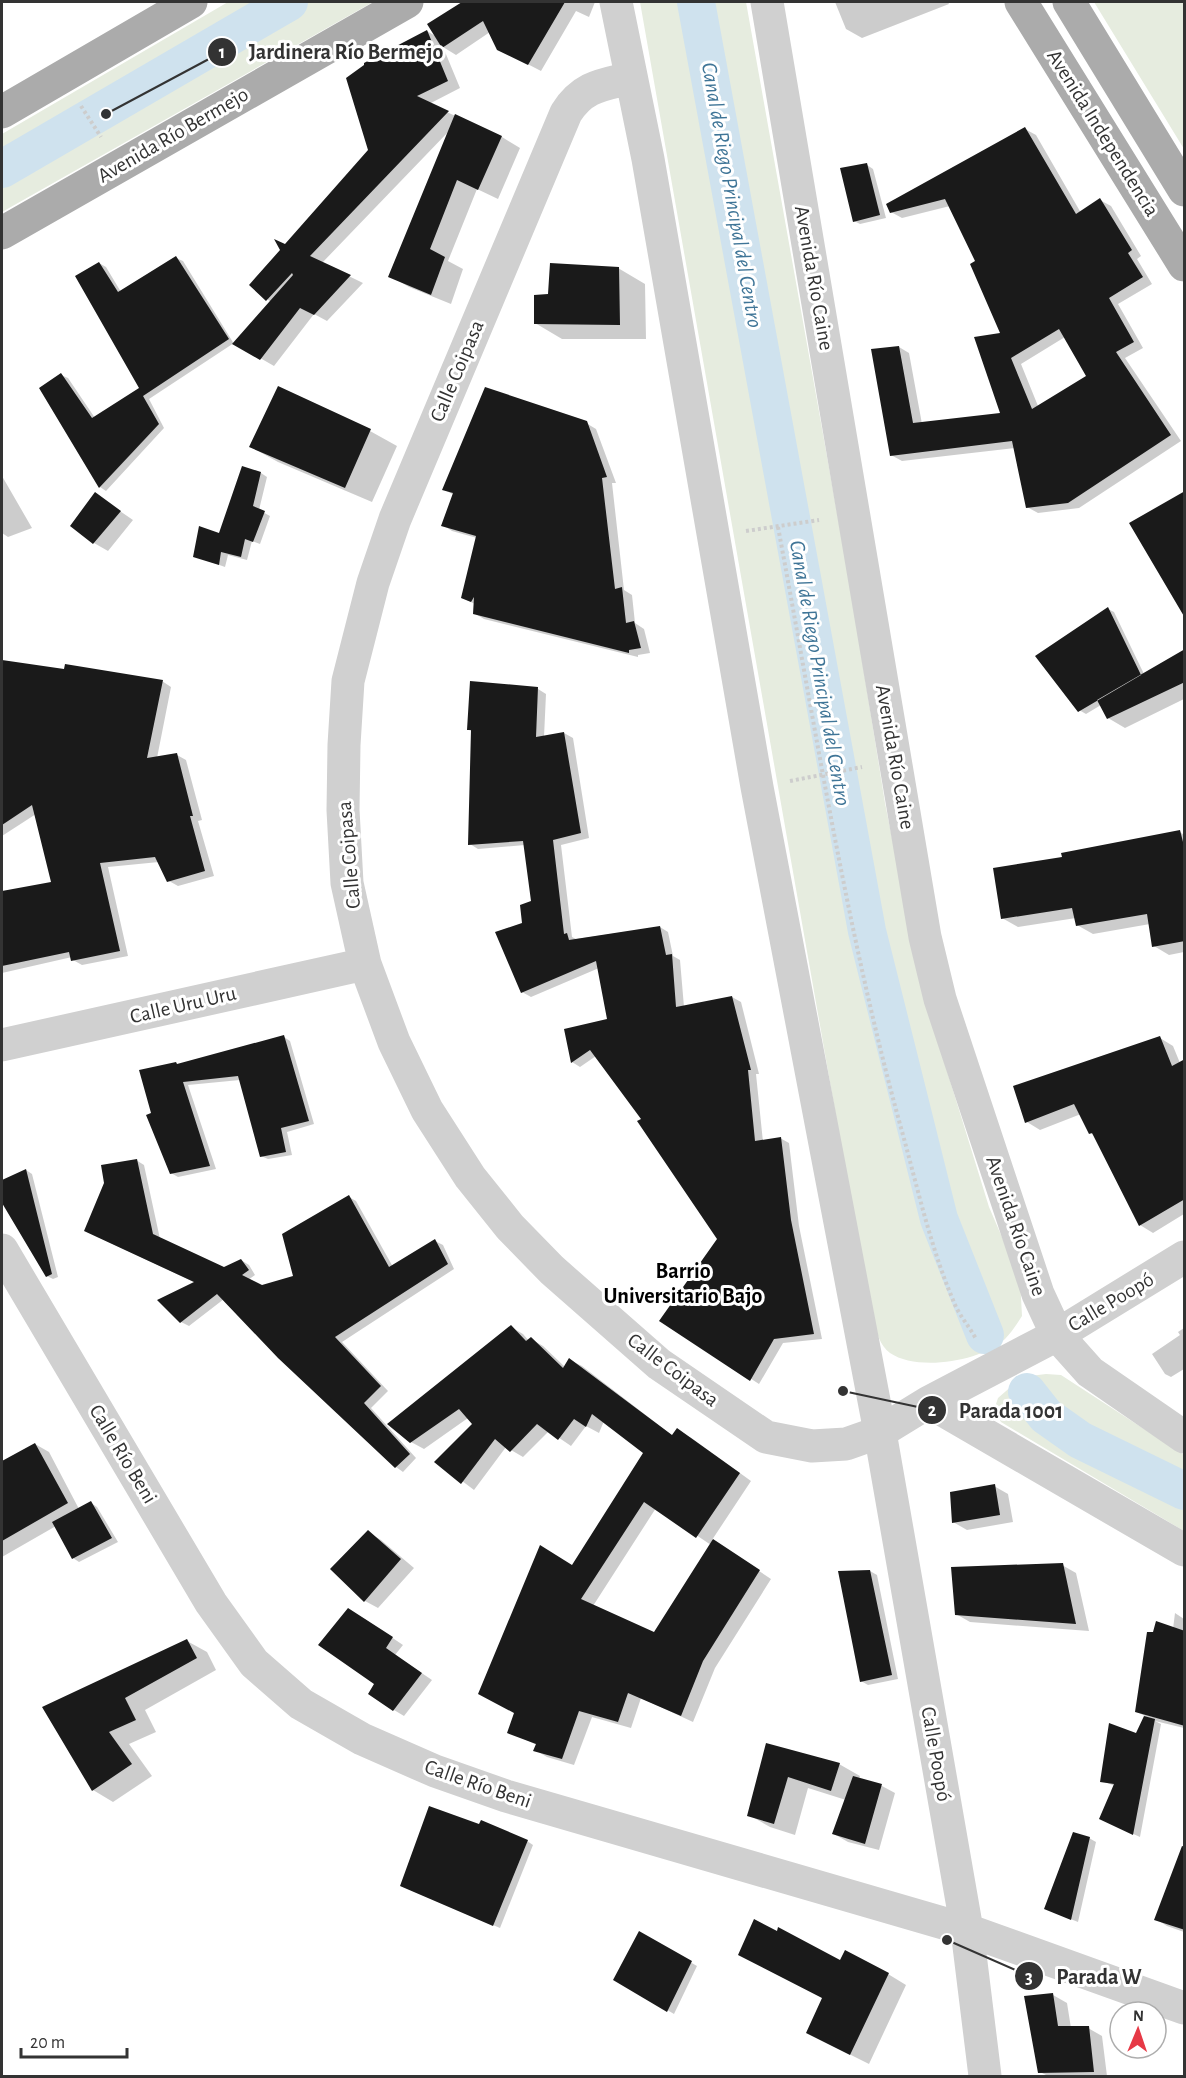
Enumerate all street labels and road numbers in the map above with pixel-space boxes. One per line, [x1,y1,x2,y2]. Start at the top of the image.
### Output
street label: Avenida Independencia [1043,46,1163,220]
street label: Avenida Río Bermejo [94,83,252,187]
street label: Avenida Río Caine [791,204,837,352]
street label: Calle Coipasa [426,317,488,425]
street label: Avenida Río Caine [872,683,918,831]
street label: Calle Coipasa [334,800,364,910]
street label: Calle Uru Uru [128,983,238,1027]
street label: Avenida Río Caine [982,1153,1050,1299]
street label: Calle Poopó [1065,1268,1157,1336]
street label: Calle Coipasa [624,1329,723,1411]
street label: Calle Río Beni [85,1401,161,1507]
street label: Calle Poopó [917,1705,955,1803]
street label: Calle Río Beni [422,1756,534,1812]

